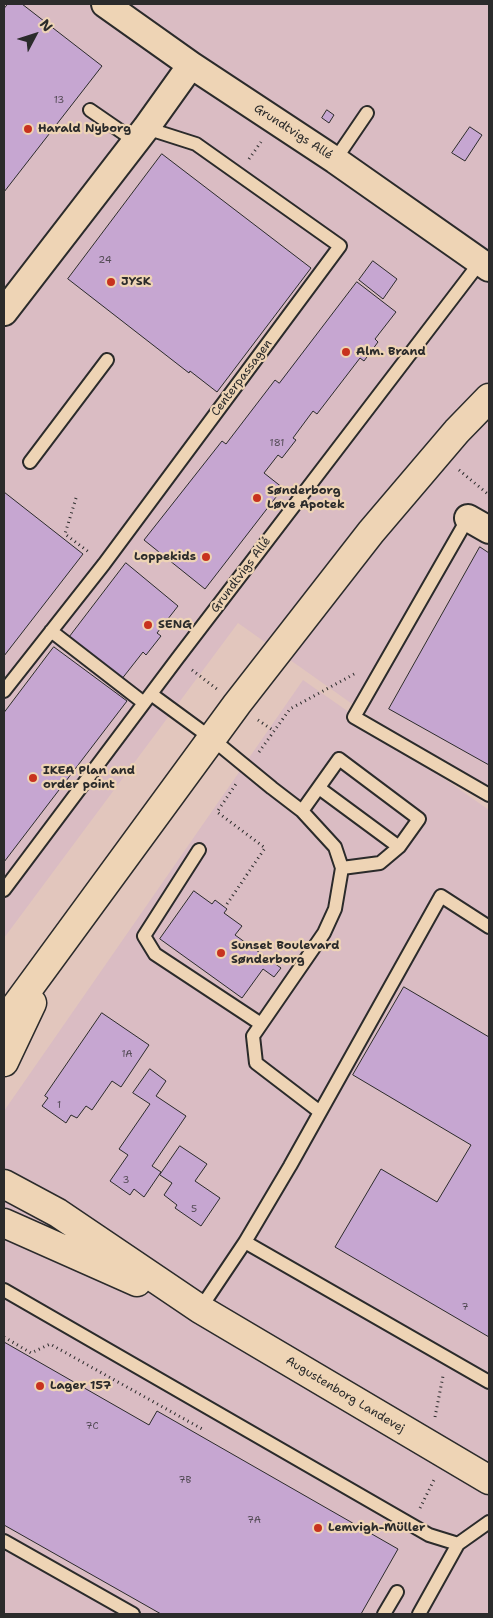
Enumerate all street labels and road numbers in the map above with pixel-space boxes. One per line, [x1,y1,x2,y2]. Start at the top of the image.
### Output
street label: Grundtvigs Allé [251,101,335,163]
street label: Centerpassagen [209,337,275,419]
street label: Grundtvigs Allé [208,534,274,616]
street label: Augustenborg Landevej [283,1354,407,1436]

